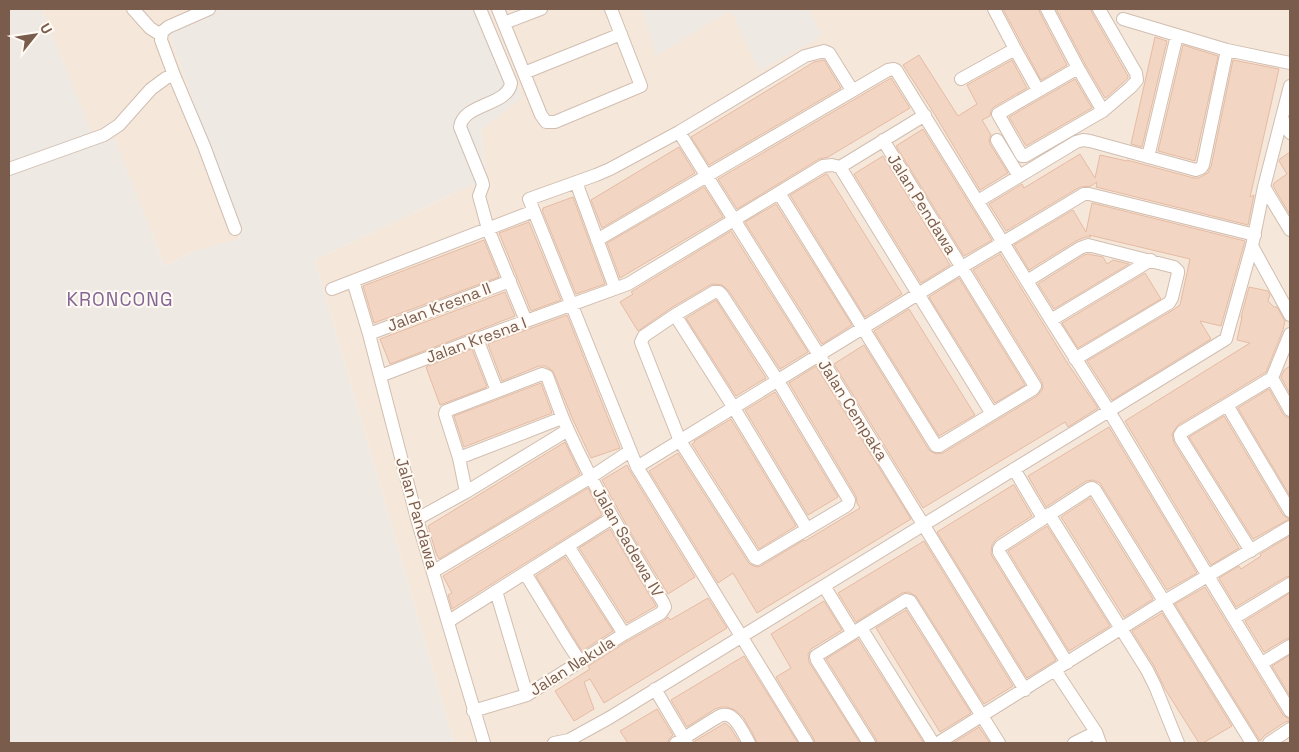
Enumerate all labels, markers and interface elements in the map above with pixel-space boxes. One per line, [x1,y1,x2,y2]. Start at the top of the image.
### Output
north arrow [10,10,60,60]
text: U [36,20,56,37]
street label: Jalan Pendawa [883,150,961,258]
street label: Jalan Kresna II [384,278,494,336]
district label: KRONCONG [67,287,173,312]
street label: Jalan Kresna I [423,312,529,368]
street label: Jalan Cempaka [813,355,893,465]
street label: Jalan Pandawa [391,455,443,571]
street label: Jalan Sadewa IV [588,483,668,601]
street label: Jalan Nakula [525,631,619,701]

